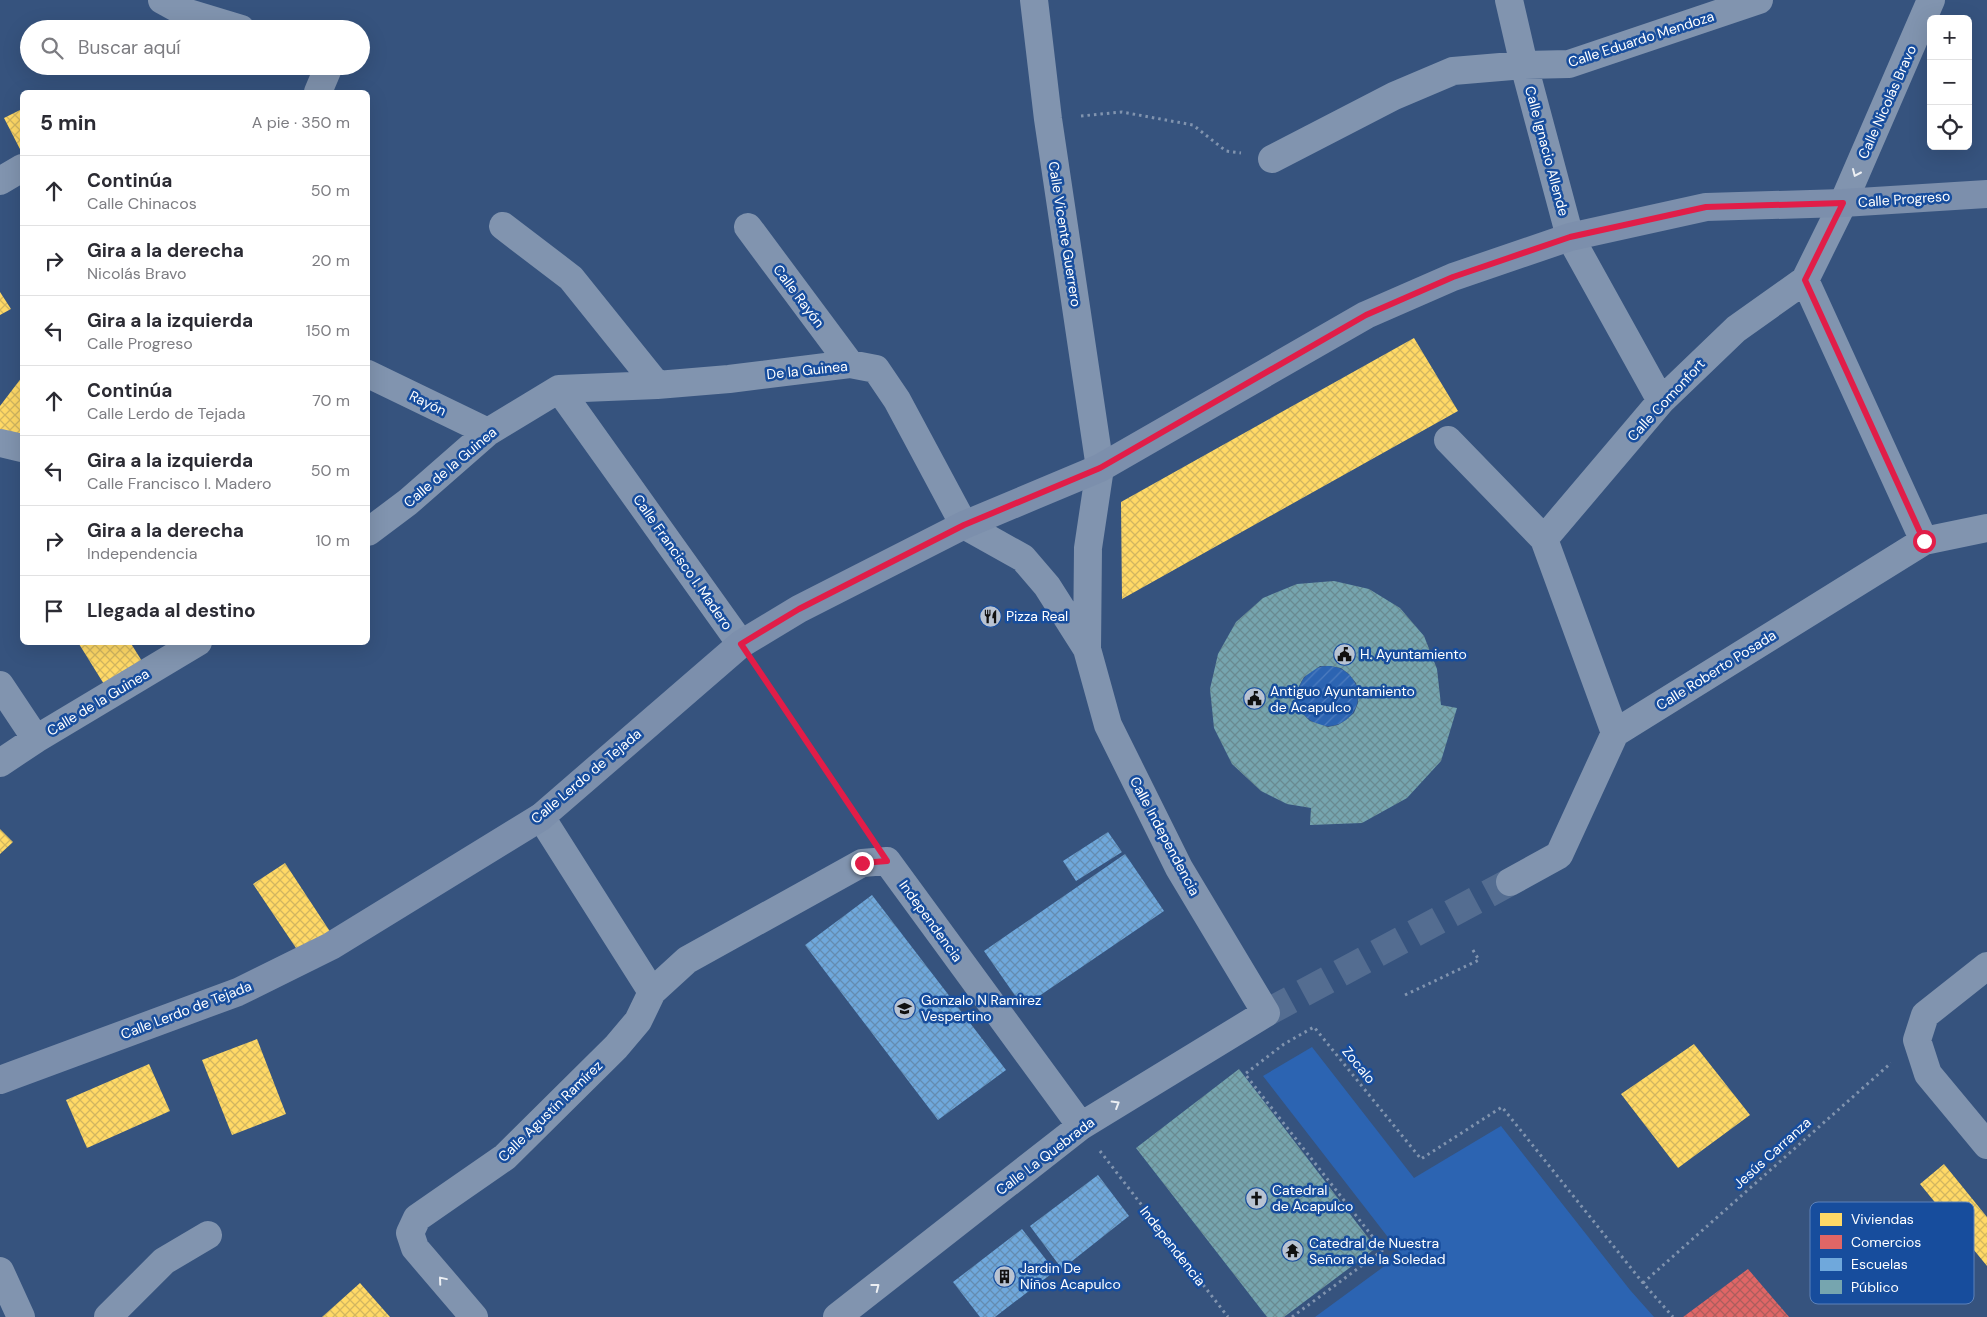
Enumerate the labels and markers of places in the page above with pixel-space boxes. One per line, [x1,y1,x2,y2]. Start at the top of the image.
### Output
restaurant icon: Pizza Real [978,604,1002,628]
place label: Pizza Real [1006,607,1068,625]
public building icon: H. Ayuntamiento [1332,642,1356,666]
place label: H. Ayuntamiento [1360,645,1467,663]
place label: Antiguo Ayuntamiento de Acapulco [1270,682,1415,716]
public building icon: Antiguo Ayuntamiento de Acapulco [1242,687,1266,711]
place label: Gonzalo N Ramirez Vespertino [921,991,1041,1025]
school or university icon: Gonzalo N Ramirez Vespertino [893,996,917,1020]
place label: Catedral de Acapulco [1272,1181,1353,1215]
church icon: Catedral de Acapulco [1244,1186,1268,1210]
place label: Catedral de Nuestra Señora de la Soledad [1309,1234,1446,1268]
temple icon: Catedral de Nuestra Señora de la Soledad [1281,1239,1305,1263]
place label: Jardin De Niños Acapulco [1020,1259,1121,1293]
building icon: Jardin De Niños Acapulco [992,1264,1016,1288]

